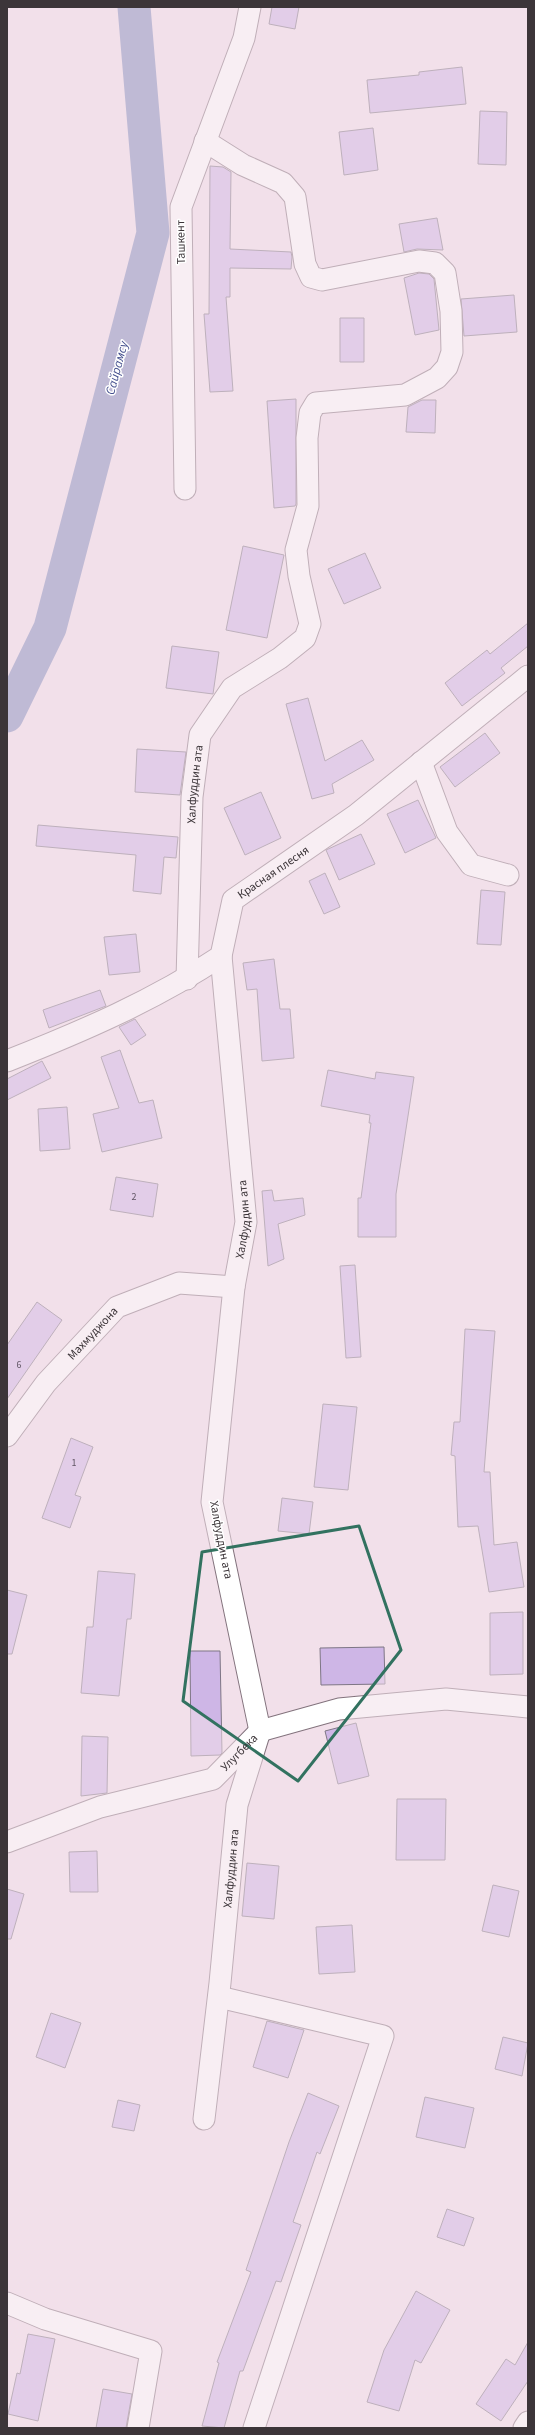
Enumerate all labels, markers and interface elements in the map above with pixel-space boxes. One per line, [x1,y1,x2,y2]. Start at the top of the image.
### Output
street label: Ташкент [172,219,190,264]
water label: Сайрамсу [101,338,133,397]
street label: Халфуддин ата [183,744,207,824]
street label: Красная плесня [234,841,313,903]
street label: Халфуддин ата [231,1179,255,1260]
house number: 2 [132,1190,137,1204]
street label: Махмуджона [63,1303,122,1364]
house number: 6 [17,1358,22,1372]
house number: 1 [72,1456,77,1470]
street label: Халфуддин ата [205,1500,237,1580]
street label: Улугбека [217,1730,261,1775]
street label: Халфуддин ата [219,1828,243,1909]

